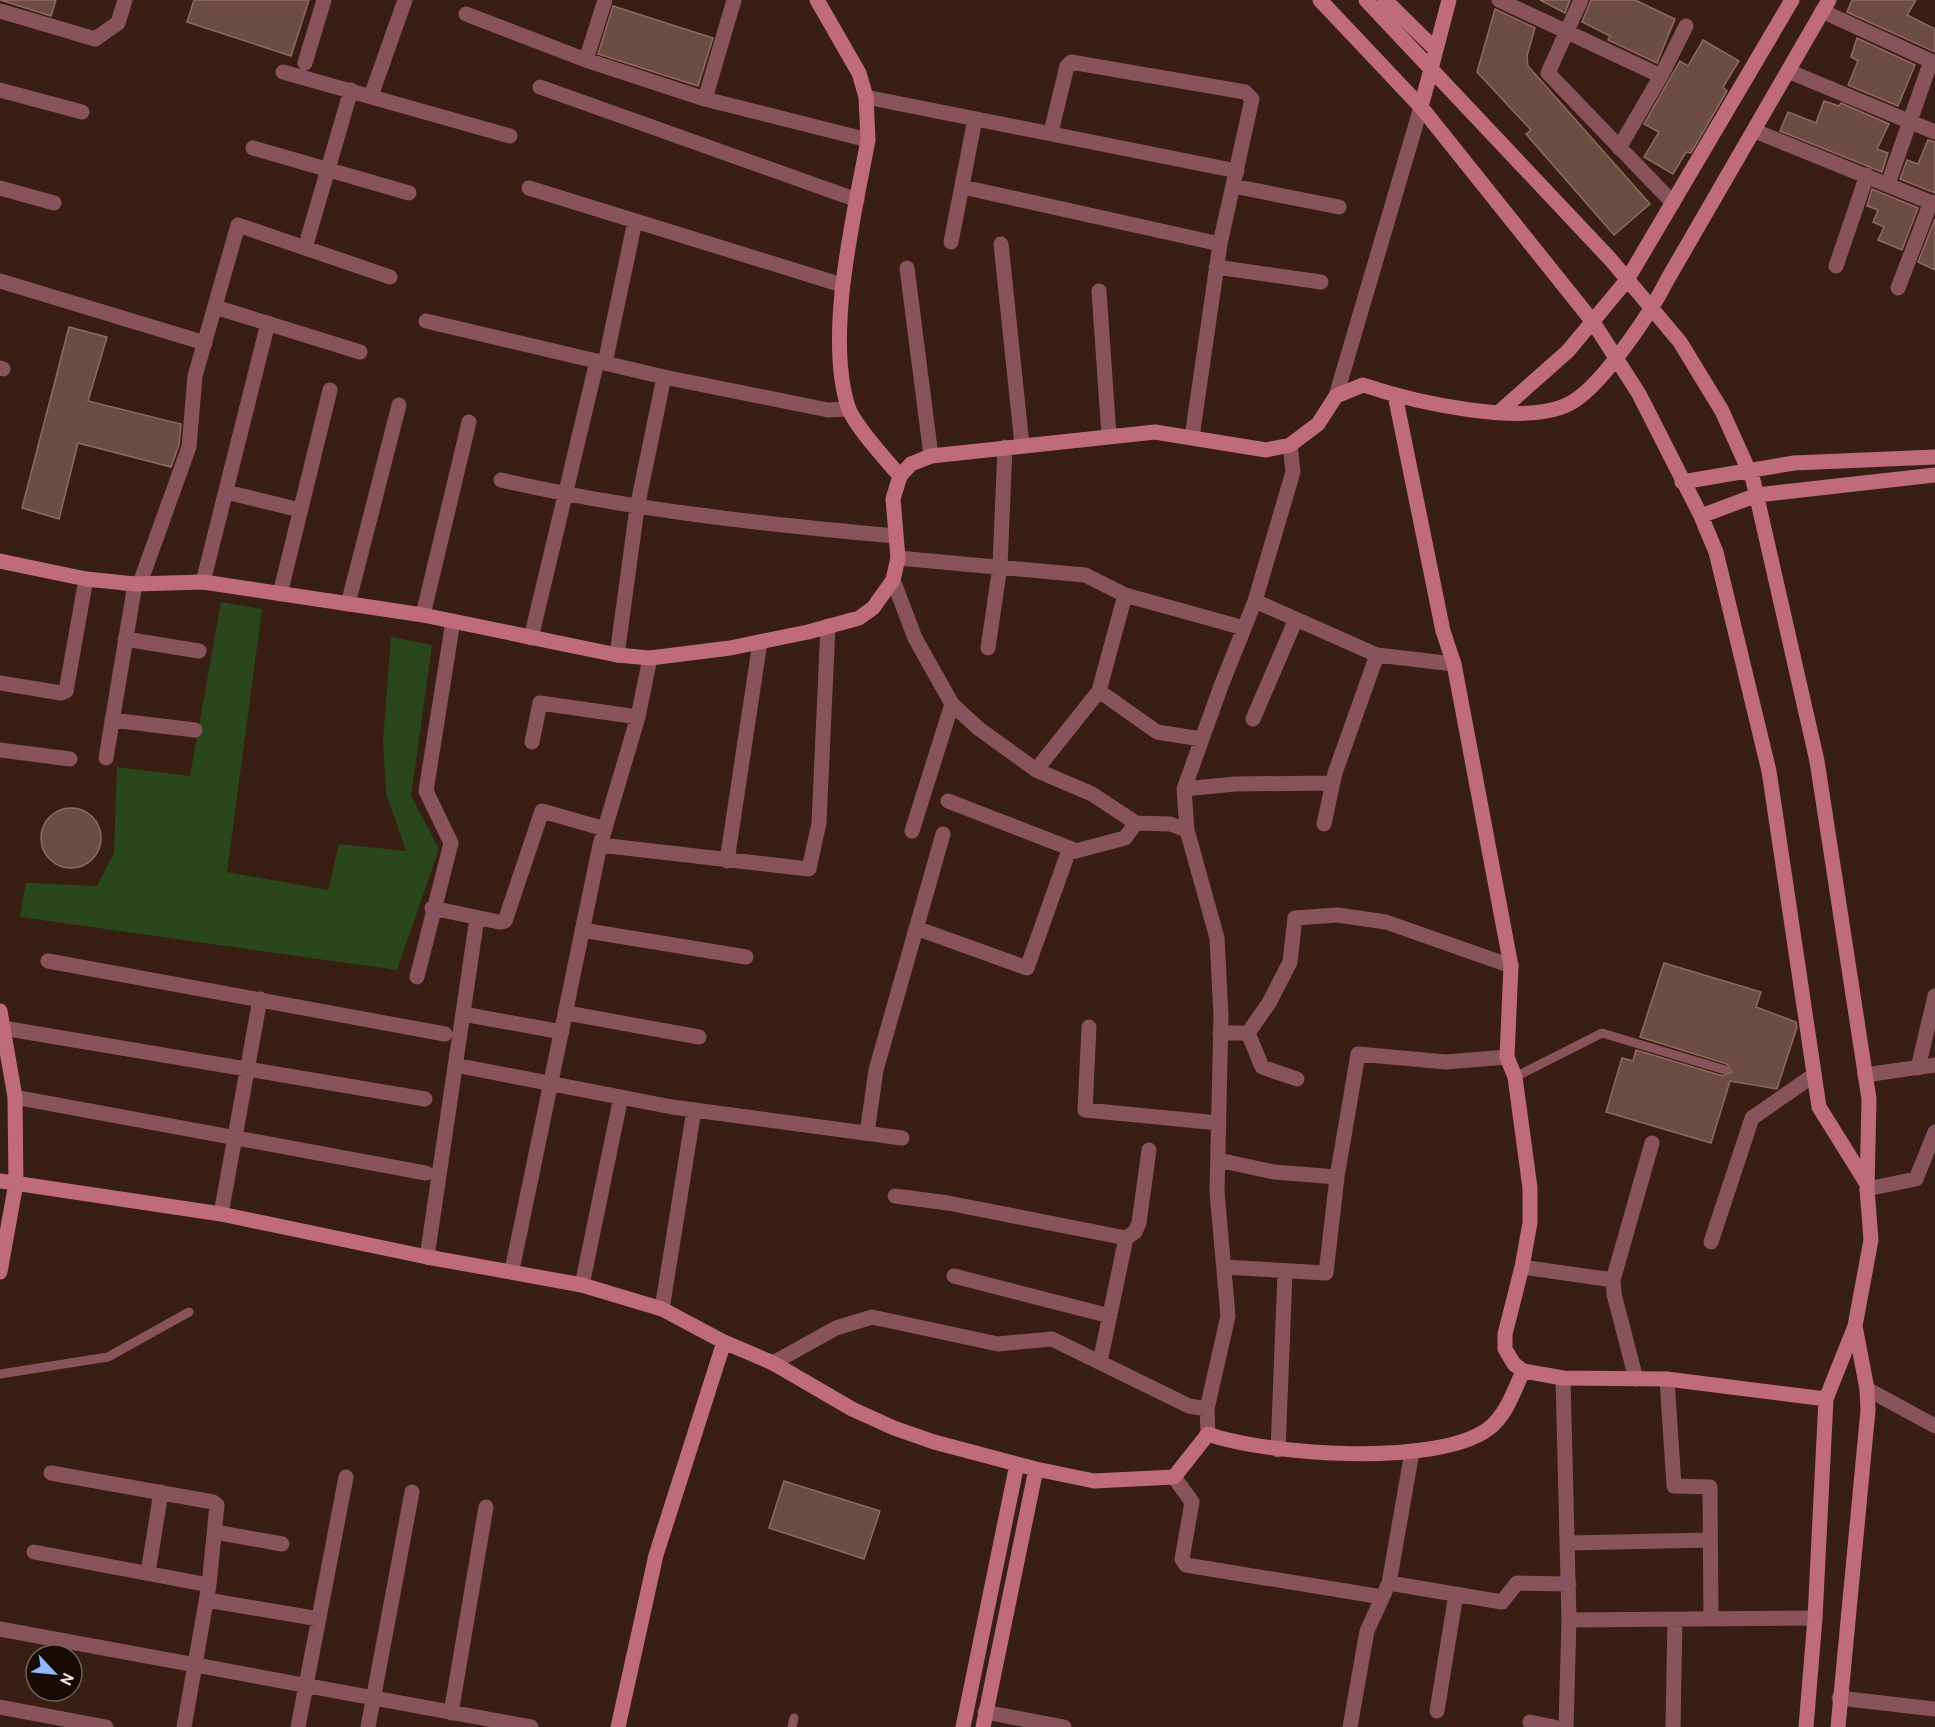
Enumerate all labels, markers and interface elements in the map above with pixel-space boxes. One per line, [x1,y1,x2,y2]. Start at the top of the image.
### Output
north arrow [24,1643,84,1703]
text: N [56,1670,78,1689]

